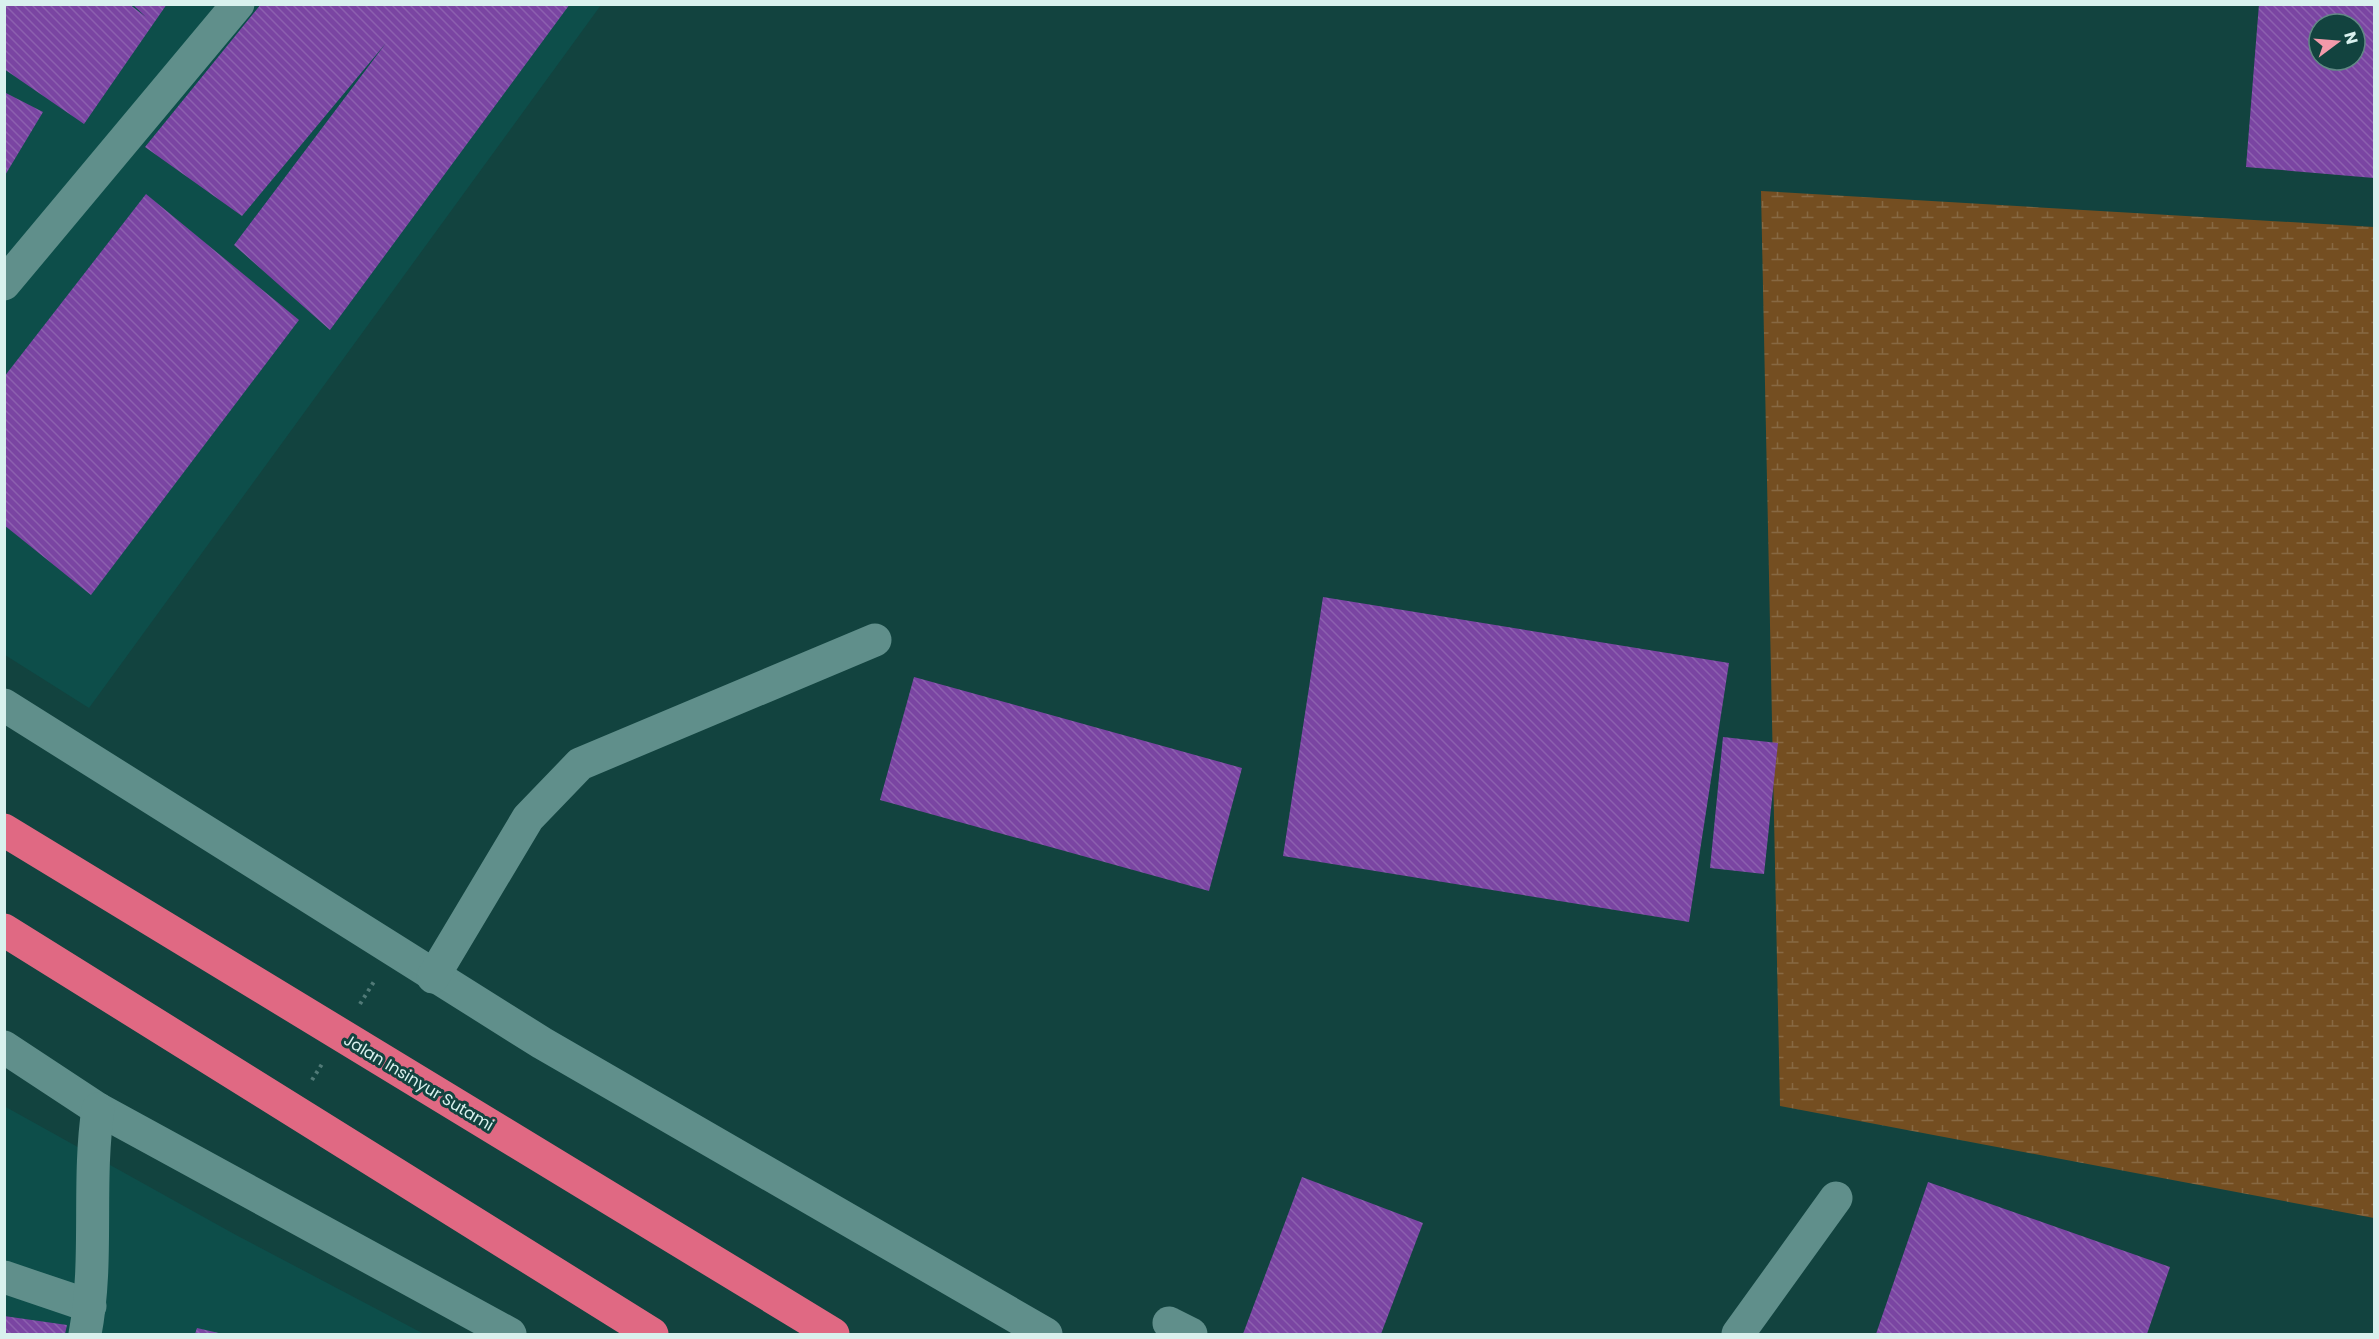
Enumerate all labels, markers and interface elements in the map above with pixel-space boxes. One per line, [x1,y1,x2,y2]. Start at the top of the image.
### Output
north arrow [2307,12,2367,72]
text: N [2338,29,2364,47]
street label: Jalan Insinyur Sutami [339,1028,498,1136]

